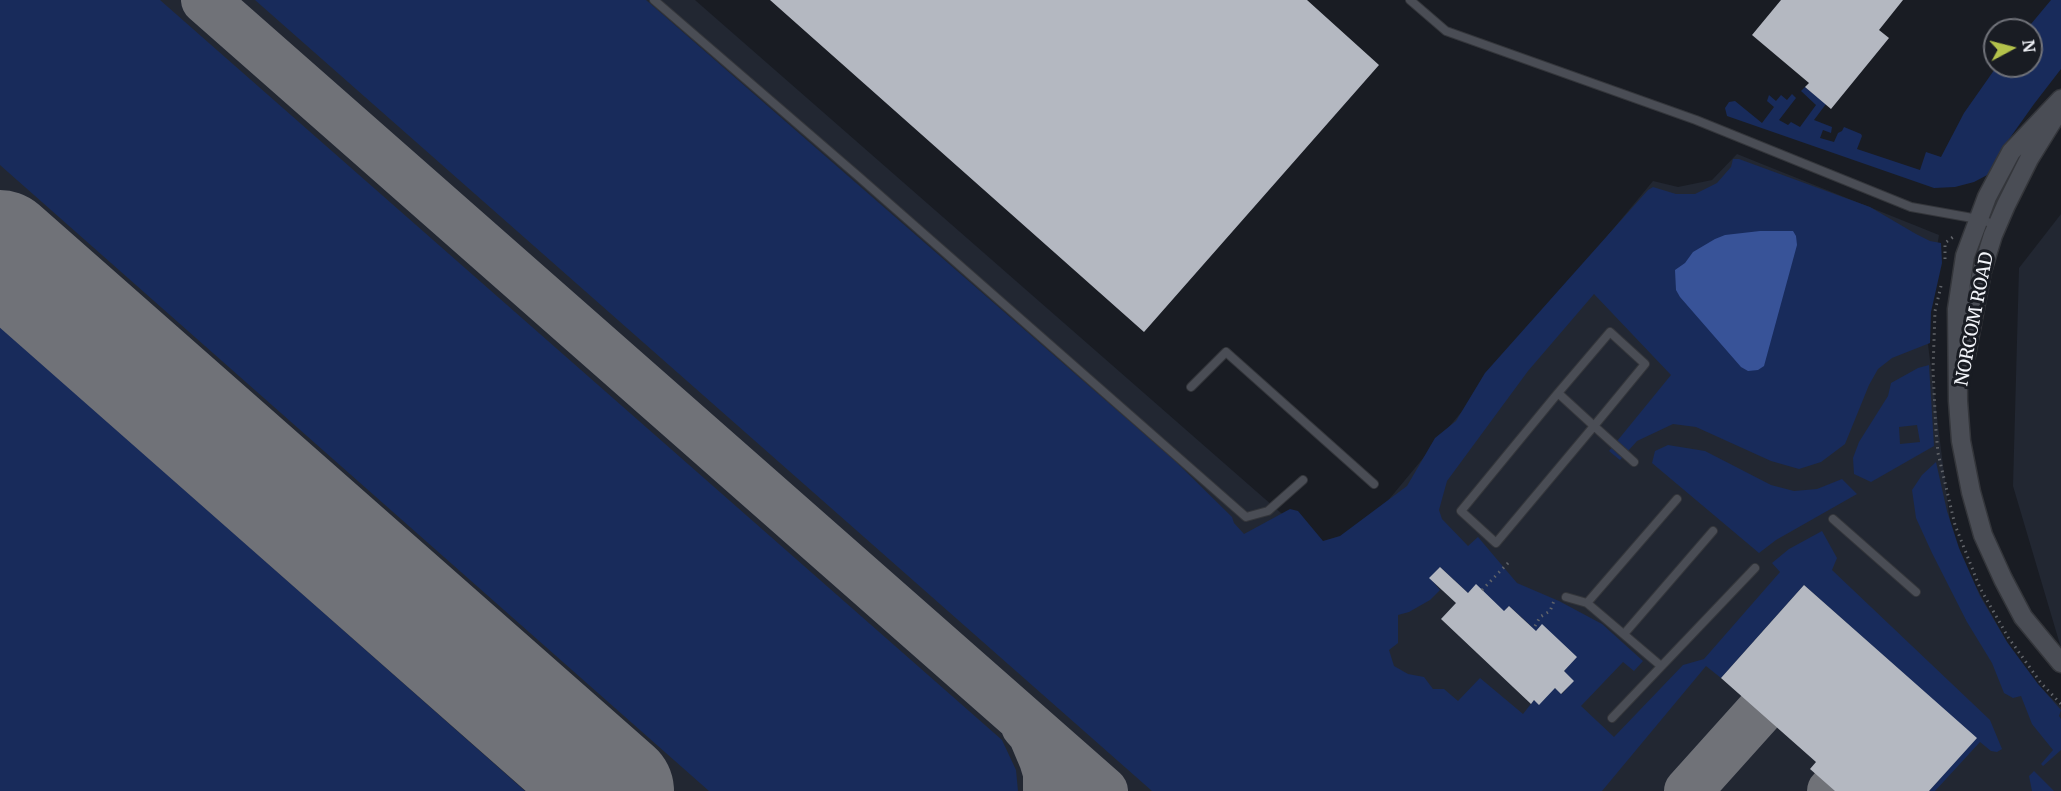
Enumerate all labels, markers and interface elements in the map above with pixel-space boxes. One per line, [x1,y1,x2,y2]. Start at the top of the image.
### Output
north arrow [1983,18,2043,78]
text: N [2018,39,2040,54]
street label: NORCOM ROAD [1951,250,1999,388]

